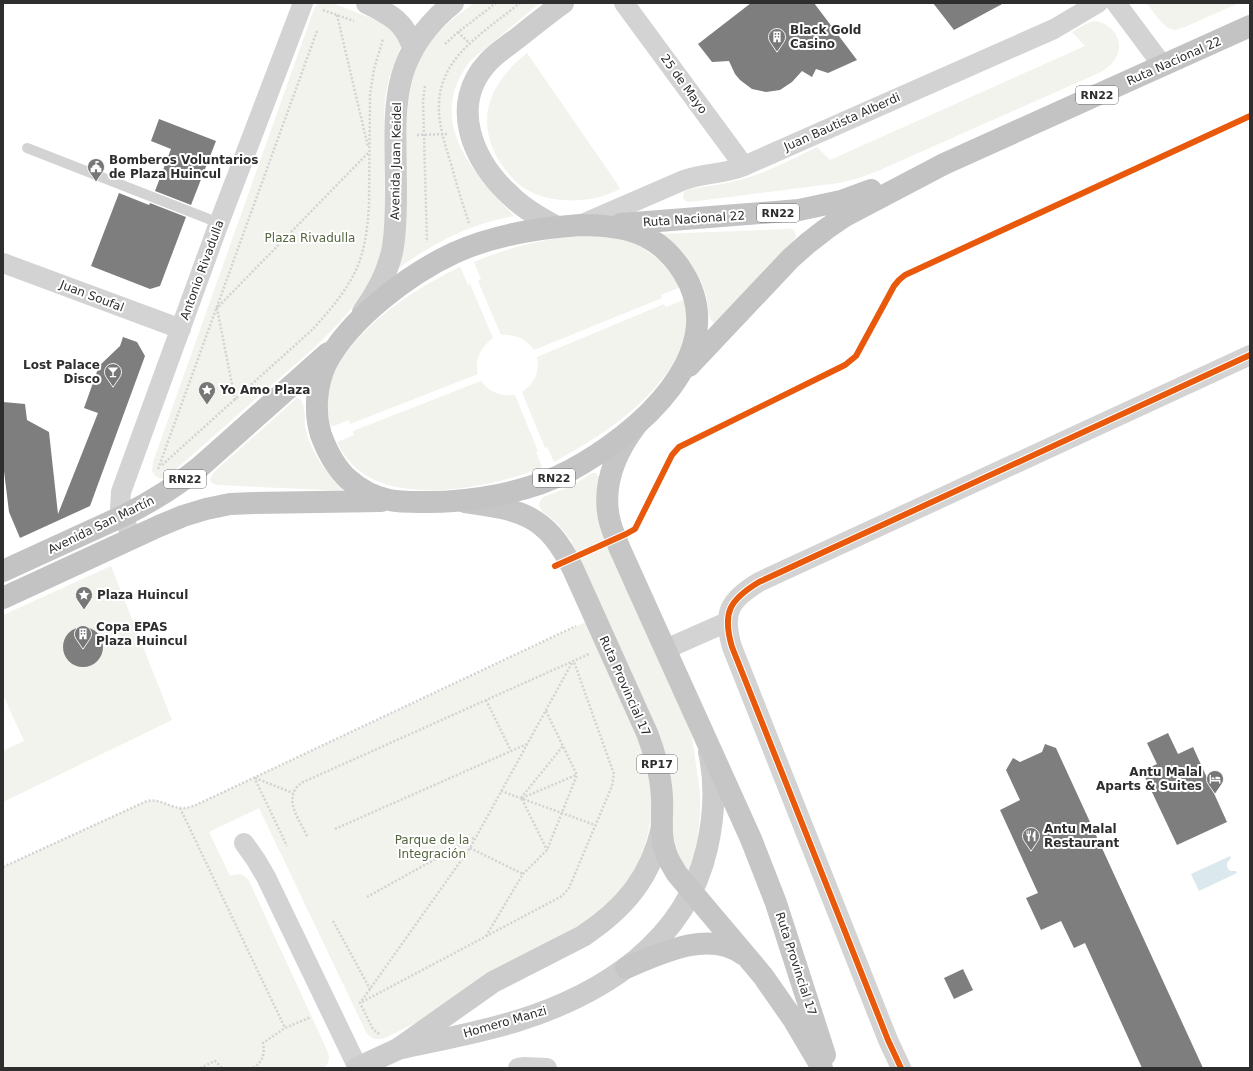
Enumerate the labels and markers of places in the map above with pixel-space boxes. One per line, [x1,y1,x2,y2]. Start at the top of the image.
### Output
place label: Black Gold Casino [790,23,861,51]
building icon: Black Gold Casino [767,27,787,52]
place label: Bomberos Voluntarios de Plaza Huincul [109,153,258,181]
public building icon: Bomberos Voluntarios de Plaza Huincul [86,157,106,182]
place label: Lost Palace Disco [23,358,100,386]
bar icon: Lost Palace Disco [103,362,123,387]
place icon: Yo Amo Plaza [197,380,217,405]
place label: Yo Amo Plaza [219,383,310,397]
place icon: Plaza Huincul [74,585,94,610]
place label: Plaza Huincul [97,588,188,602]
place label: Copa EPAS Plaza Huincul [96,620,187,648]
building icon: Copa EPAS Plaza Huincul [73,624,93,649]
place label: Antu Malal Aparts & Suites [1096,765,1202,793]
hotel icon: Antu Malal Aparts & Suites [1205,769,1225,794]
place label: Antu Malal Restaurant [1044,822,1119,850]
restaurant icon: Antu Malal Restaurant [1021,826,1041,851]

